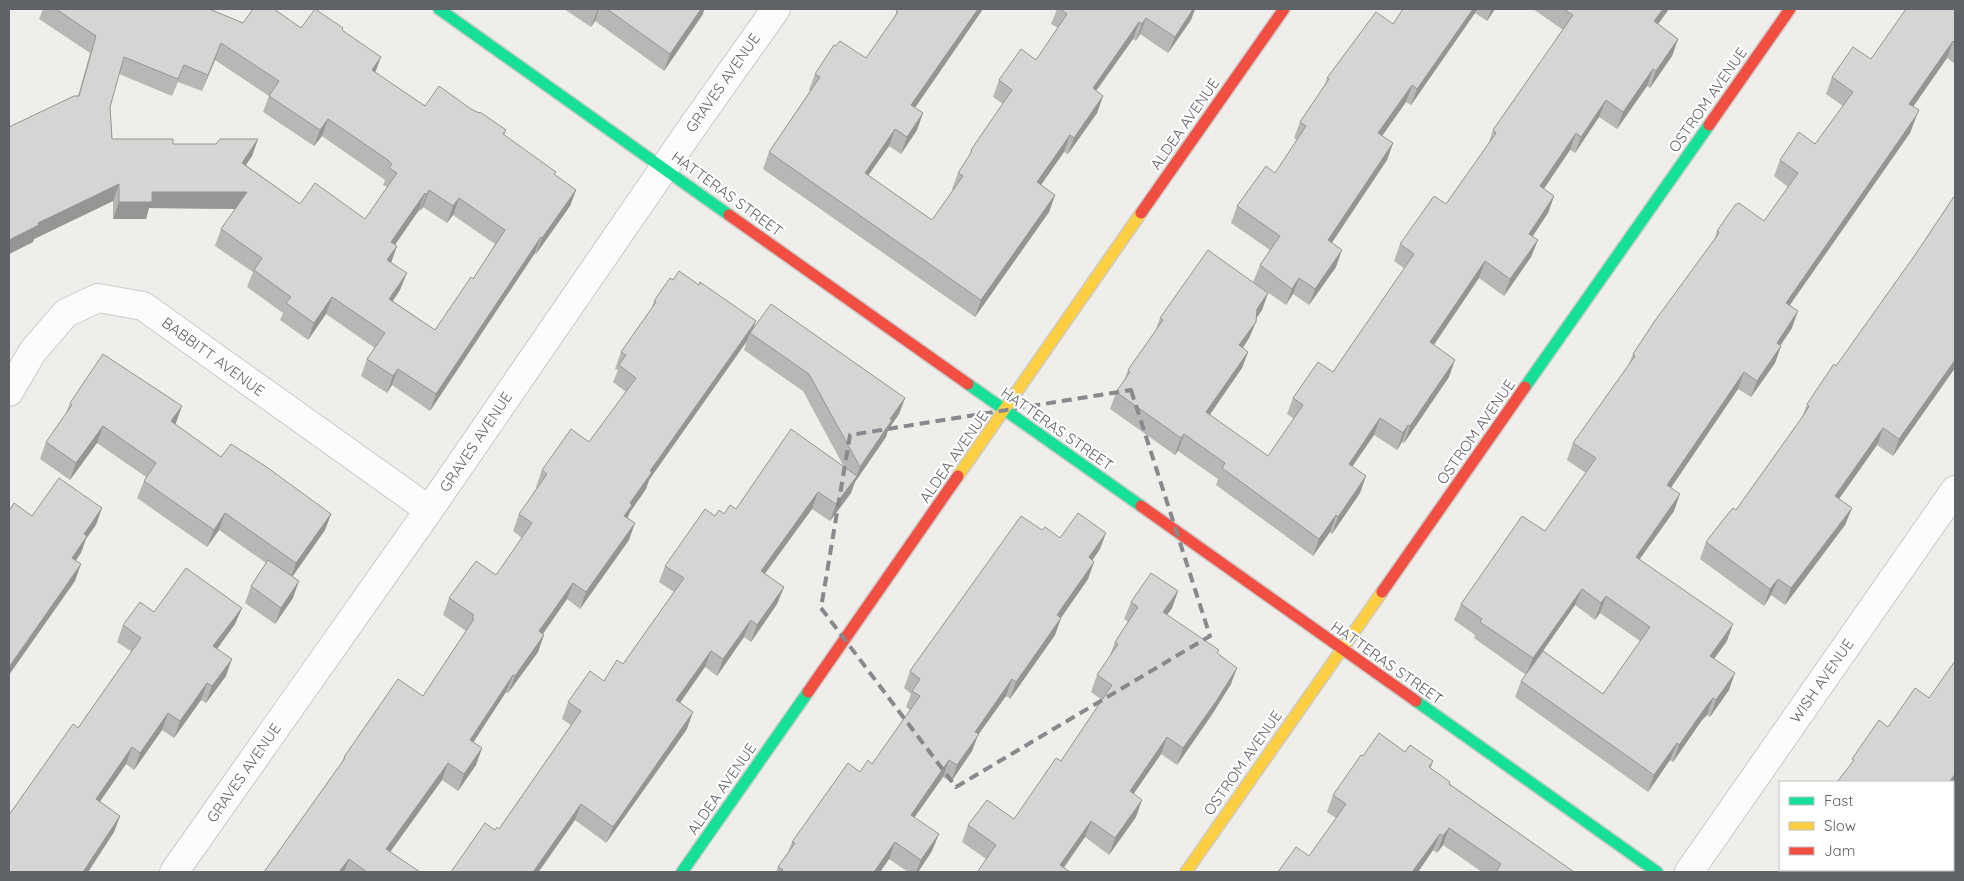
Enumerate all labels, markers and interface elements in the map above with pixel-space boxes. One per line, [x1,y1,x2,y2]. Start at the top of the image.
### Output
street label: GRAVES AVENUE [681,29,764,136]
street label: OSTROM AVENUE [1664,44,1751,156]
street label: ALDEA AVENUE [1146,74,1223,173]
street label: HATTERAS STREET [668,147,787,240]
street label: BABBITT AVENUE [158,313,268,400]
street label: OSTROM AVENUE [1432,376,1519,488]
street label: HATTERAS STREET [997,383,1117,474]
street label: GRAVES AVENUE [435,388,516,495]
street label: ALDEA AVENUE [915,407,992,506]
street label: HATTERAS STREET [1327,617,1447,708]
street label: WISH AVENUE [1786,635,1858,727]
street label: OSTROM AVENUE [1199,707,1286,819]
street label: GRAVES AVENUE [202,719,285,826]
street label: ALDEA AVENUE [683,739,760,838]
legend [1779,781,1954,871]
text: Fast [1824,791,1853,810]
text: Slow [1824,816,1856,835]
text: Jam [1824,841,1855,860]

